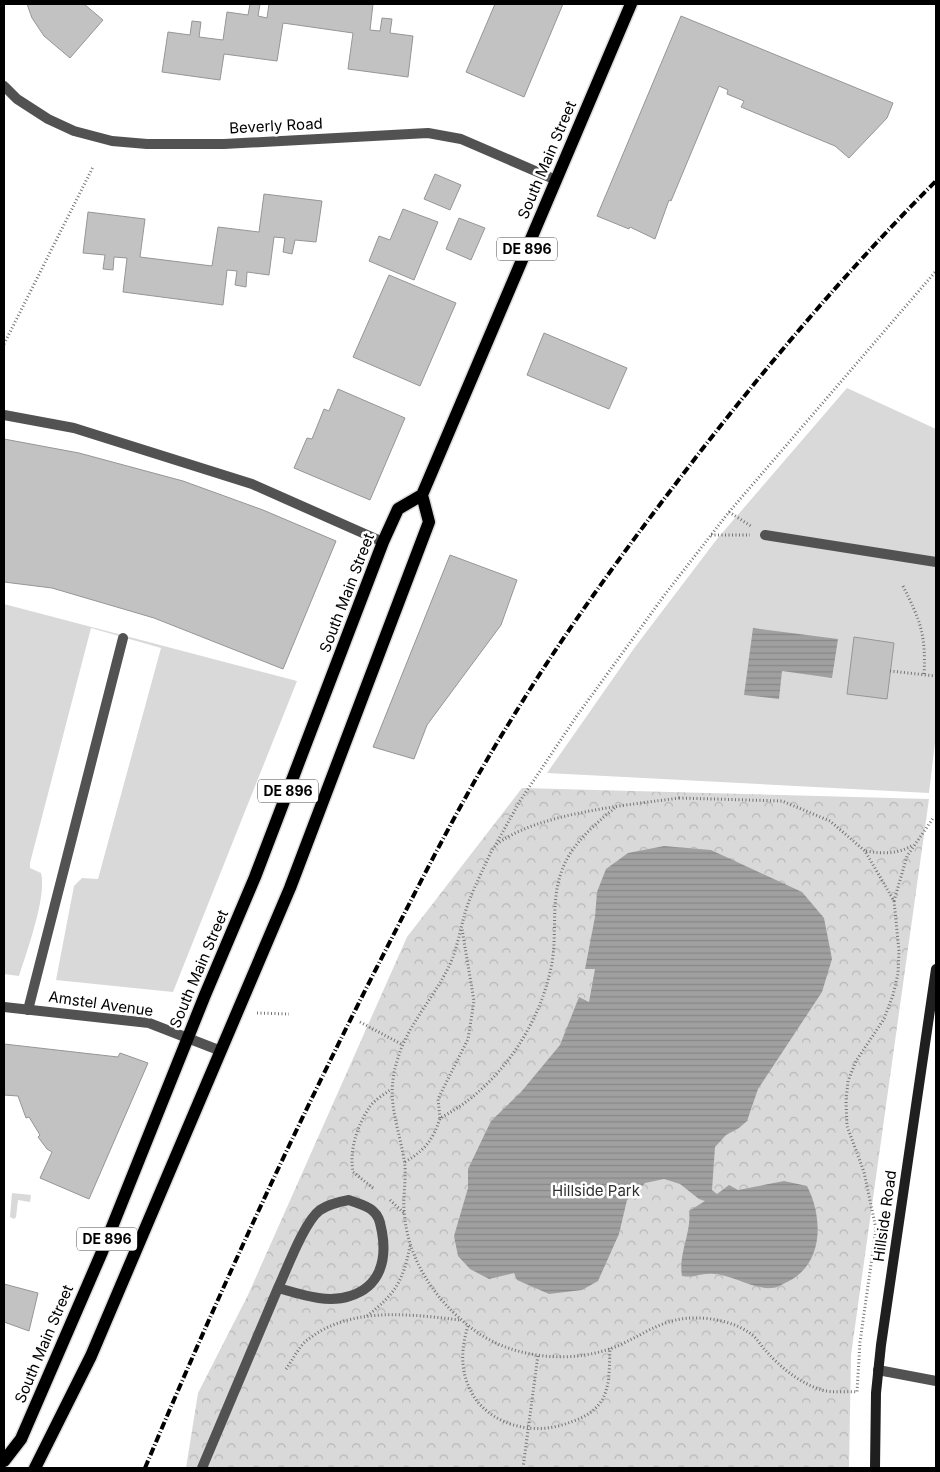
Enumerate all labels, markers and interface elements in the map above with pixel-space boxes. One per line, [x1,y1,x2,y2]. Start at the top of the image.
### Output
street label: South Main Street [513,98,580,222]
street label: Beverly Road [229,114,323,137]
road number: DE 896 [497,238,557,260]
street label: South Main Street [315,530,378,655]
road number: DE 896 [258,779,318,802]
street label: South Main Street [165,907,232,1031]
street label: Amstel Avenue [48,987,155,1020]
street label: Hillside Road [869,1169,900,1263]
park label: Hillside Park [552,1181,641,1200]
road number: DE 896 [77,1228,137,1250]
street label: South Main Street [10,1282,77,1406]

